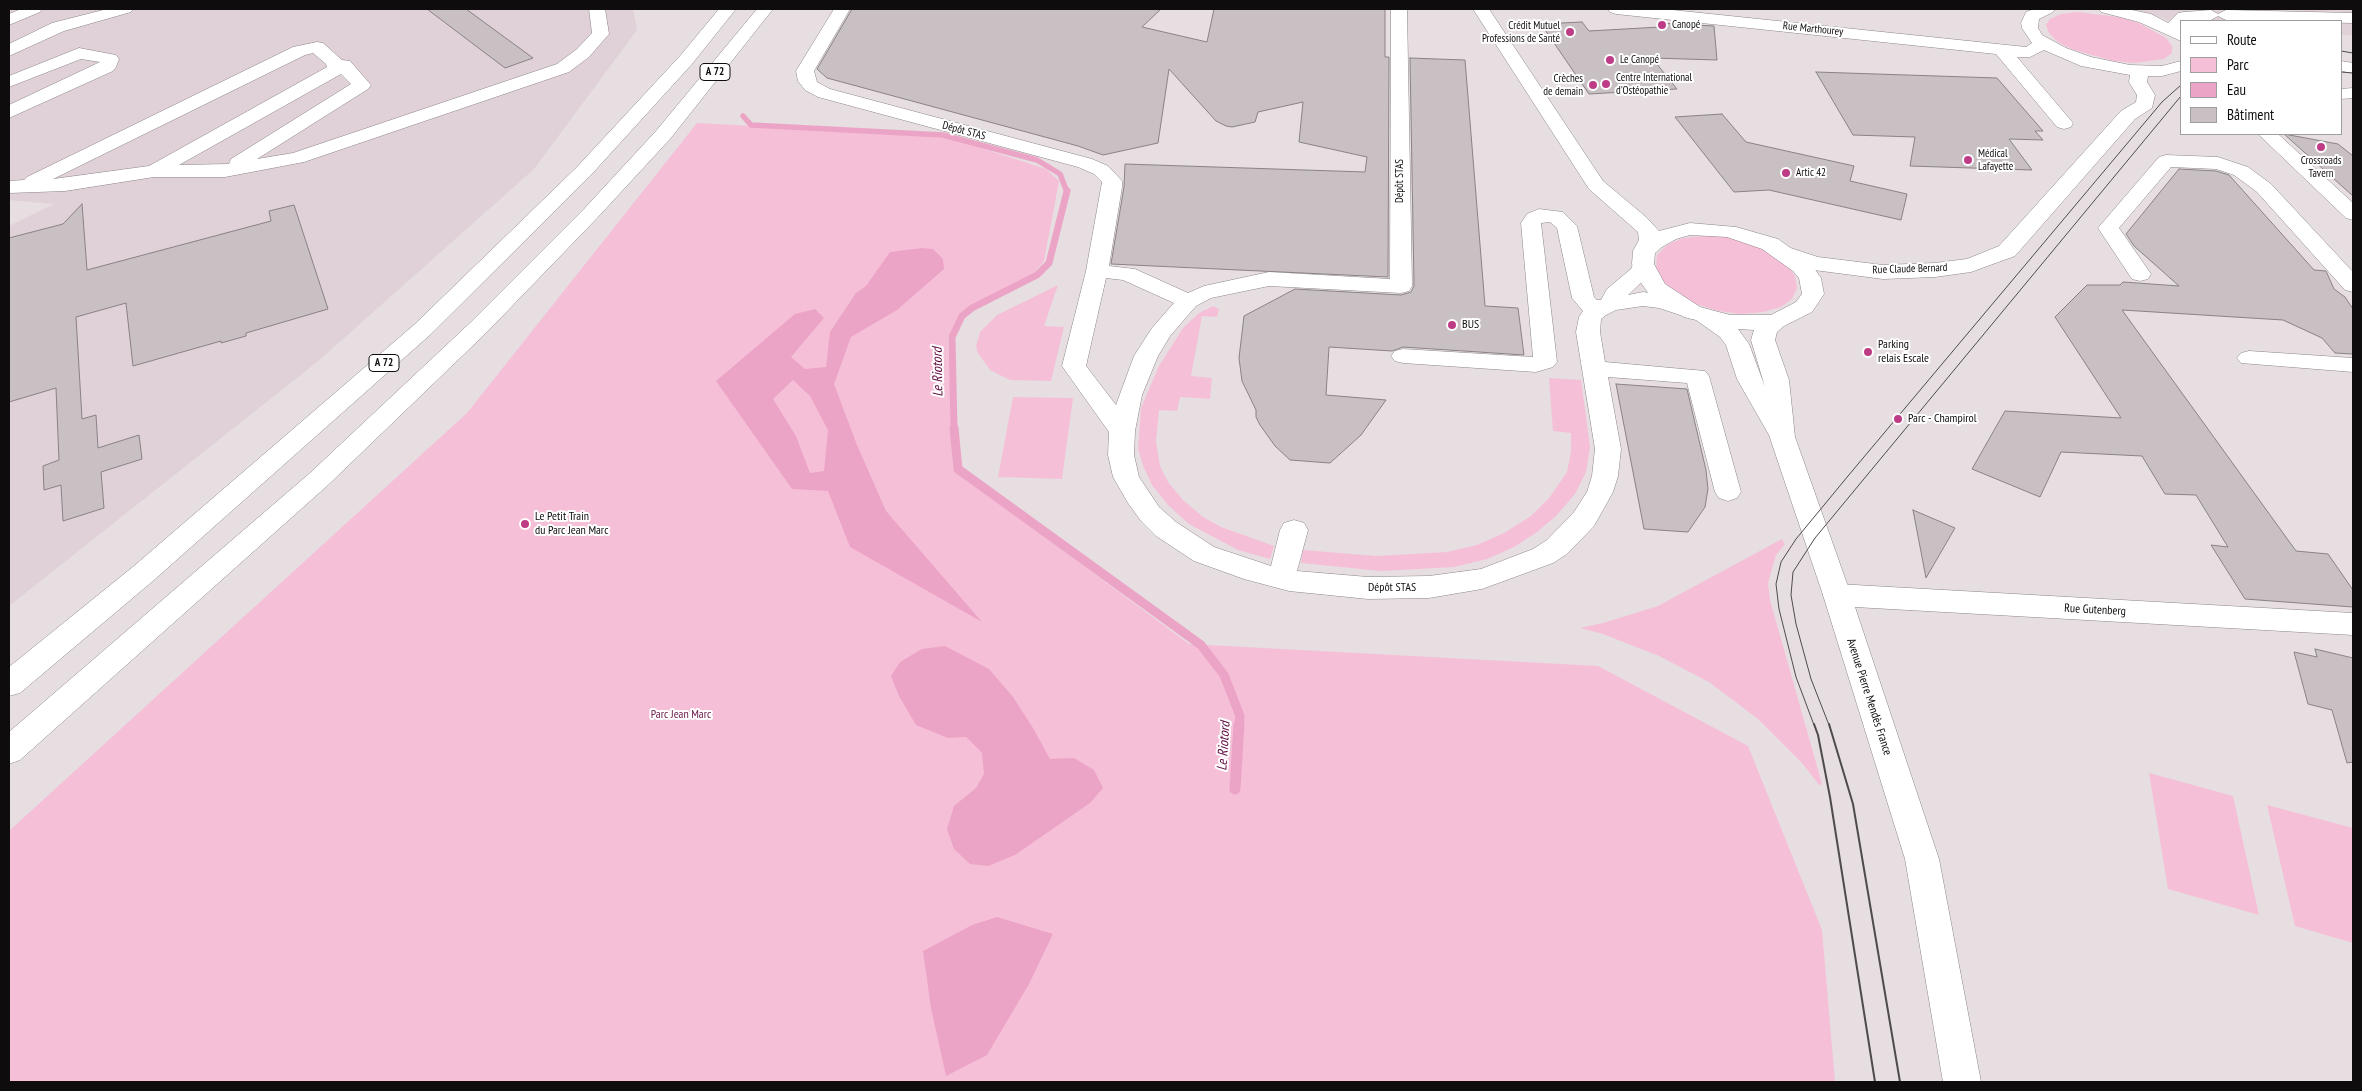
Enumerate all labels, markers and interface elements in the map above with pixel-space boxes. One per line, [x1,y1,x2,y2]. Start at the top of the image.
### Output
place label: Canopé [1672,18,1700,32]
place label: Crédit Mutuel Professions de Santé [1482,19,1560,45]
marker: Canopé [1656,19,1668,31]
street label: Rue Marthourey [1782,19,1844,39]
legend [2180,20,2342,135]
marker: Crédit Mutuel Professions de Santé [1564,26,1576,38]
text: Route [2227,30,2257,49]
place label: Le Canopé [1620,53,1659,67]
marker: Le Canopé [1604,54,1616,66]
text: Parc [2227,55,2249,74]
road number: A 72 [700,64,730,80]
place label: Centre International d'Ostéopathie [1616,71,1692,97]
place label: Crèches de demain [1543,72,1583,98]
marker: Centre International d'Ostéopathie [1600,78,1612,90]
marker: Crèches de demain [1587,79,1599,91]
text: Eau [2227,80,2246,99]
text: Bâtiment [2227,105,2274,124]
street label: Dépôt STAS [941,119,987,143]
marker: Crossroads Tavern [2315,141,2327,153]
place label: Médical Lafayette [1978,147,2013,173]
marker: Médical Lafayette [1962,154,1974,166]
place label: Crossroads Tavern [2301,154,2341,180]
street label: Dépôt STAS [1393,159,1407,203]
place label: Artic 42 [1796,166,1826,180]
marker: Artic 42 [1780,167,1792,179]
street label: Rue Claude Bernard [1872,261,1948,277]
place label: BUS [1462,318,1479,332]
marker: BUS [1446,319,1458,331]
place label: Parking relais Escale [1878,338,1929,366]
marker: Parking relais Escale [1862,346,1874,358]
water label: Le Riotord [929,347,947,397]
road number: A 72 [369,354,399,372]
place label: Parc - Champirol [1908,412,1977,426]
marker: Parc - Champirol [1892,413,1904,425]
place label: Le Petit Train du Parc Jean Marc [535,510,608,538]
marker: Le Petit Train du Parc Jean Marc [519,518,531,530]
street label: Dépôt STAS [1368,581,1416,595]
street label: Rue Gutenberg [2064,601,2126,619]
street label: Avenue Pierre Mendès France [1843,637,1895,757]
park label: Parc Jean Marc [651,708,711,722]
water label: Le Riotord [1214,721,1234,771]

